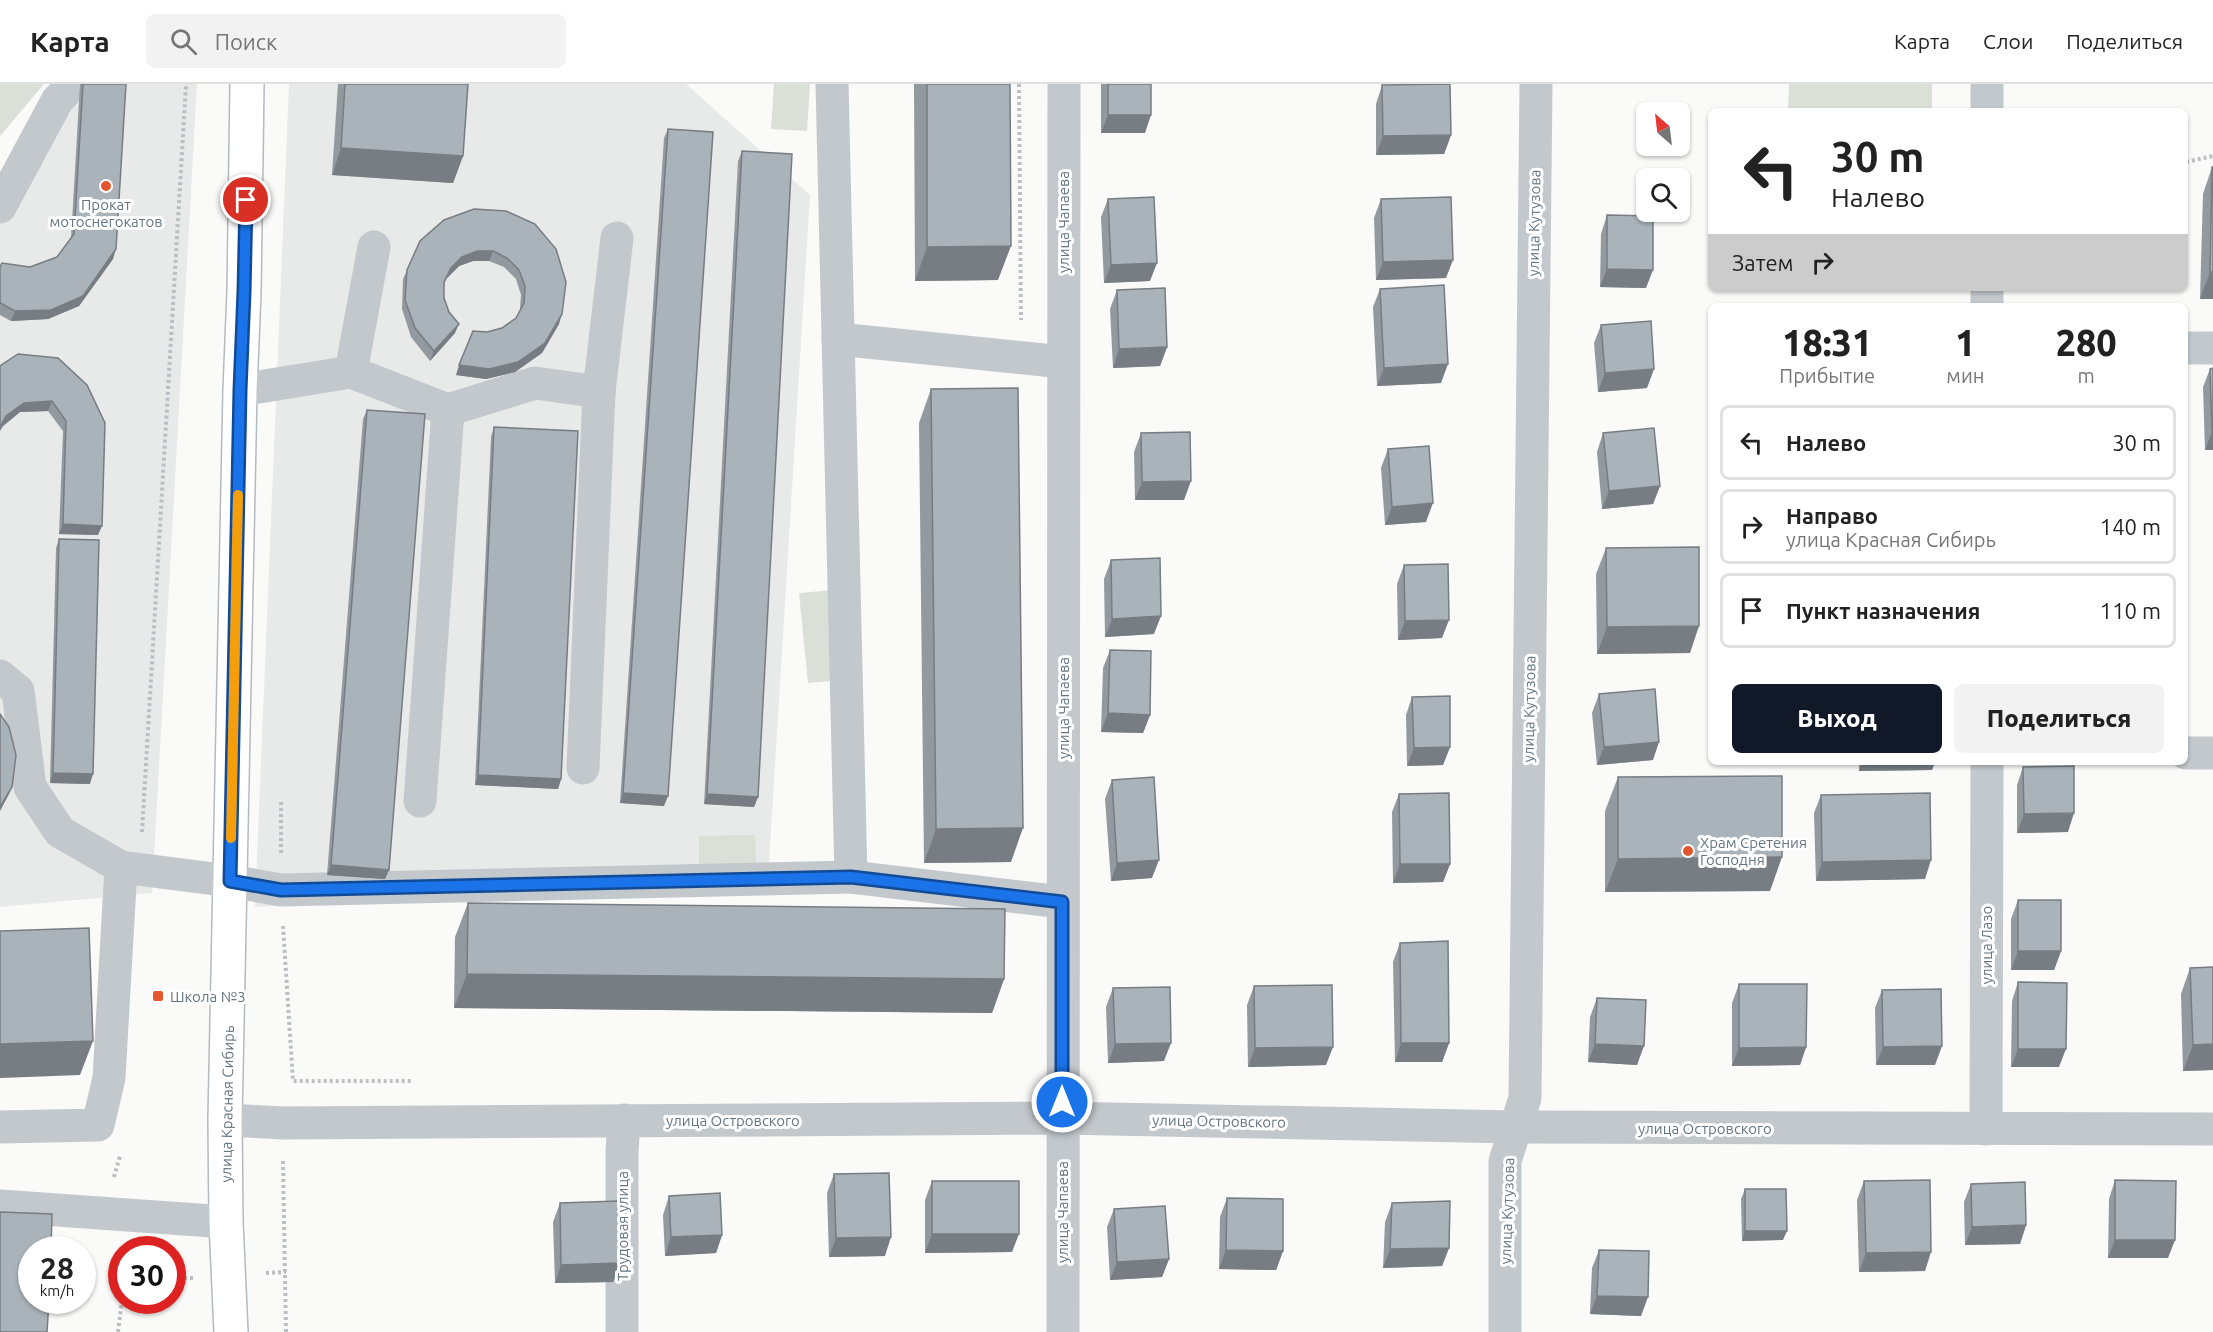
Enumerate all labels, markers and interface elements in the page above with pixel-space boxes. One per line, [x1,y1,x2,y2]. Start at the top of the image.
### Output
search box [146,14,566,68]
icon: search [167,25,200,58]
text: Карта [30,26,110,57]
text: Поиск [215,29,277,54]
text: Карта [1894,29,1950,53]
text: Слои [1983,29,2033,53]
text: Поделиться [2066,29,2183,53]
north arrow [1636,102,1690,156]
map controls [1636,102,1690,222]
icon: left [1732,132,1810,210]
text: 30 m [1831,133,1925,180]
button: search [1636,168,1690,222]
street label: улица Кутузова [1525,169,1543,277]
street label: улица Чапаева [1055,171,1072,273]
pin [220,174,271,225]
marker: Прокат мотоснегокатов [99,179,113,193]
text: Налево [1831,182,1925,212]
icon: arrive [229,183,262,216]
place label: Прокат мотоснегокатов [49,196,163,230]
icon: right [1806,246,1839,279]
text: Затем [1732,250,1794,275]
text: 18:31 [1782,322,1872,363]
text: 1 [1955,322,1976,363]
text: 280 [2056,322,2117,363]
text: Прибытие [1779,364,1875,387]
text: мин [1946,364,1984,387]
text: m [2078,364,2095,387]
icon: left [1735,426,1768,459]
text: Налево [1786,430,1866,455]
text: 30 m [2112,430,2161,455]
text: Направо [1786,503,1878,528]
icon: right [1735,510,1768,543]
text: 140 m [2100,514,2161,539]
text: улица Красная Сибирь [1786,528,1996,551]
icon: arrive [1735,594,1768,627]
text: Пункт назначения [1786,598,1980,623]
text: 110 m [2100,598,2161,623]
street label: улица Кутузова [1520,655,1538,763]
street label: улица Чапаева [1055,657,1072,759]
button: Выход [1732,684,1942,753]
button: Поделиться [1954,684,2164,753]
place label: Храм Сретения Господня [1700,834,1807,868]
marker: Храм Сретения Господня [1681,844,1695,858]
street label: улица Лазо [1978,906,1995,984]
place label: Школа №3 [170,988,246,1005]
marker: Школа №3 [151,989,165,1003]
street label: улица Красная Сибирь [217,1025,237,1183]
position arrow [1030,1070,1094,1134]
street label: улица Островского [1152,1111,1286,1131]
street label: улица Островского [666,1112,800,1129]
street label: улица Островского [1638,1120,1772,1137]
street label: улица Кутузова [1497,1157,1517,1265]
street label: улица Чапаева [1054,1161,1071,1263]
street label: Трудовая улица [614,1171,631,1281]
speed limit sign: 30 [108,1236,186,1314]
text: 28 [40,1251,74,1285]
text: km/h [40,1282,74,1299]

